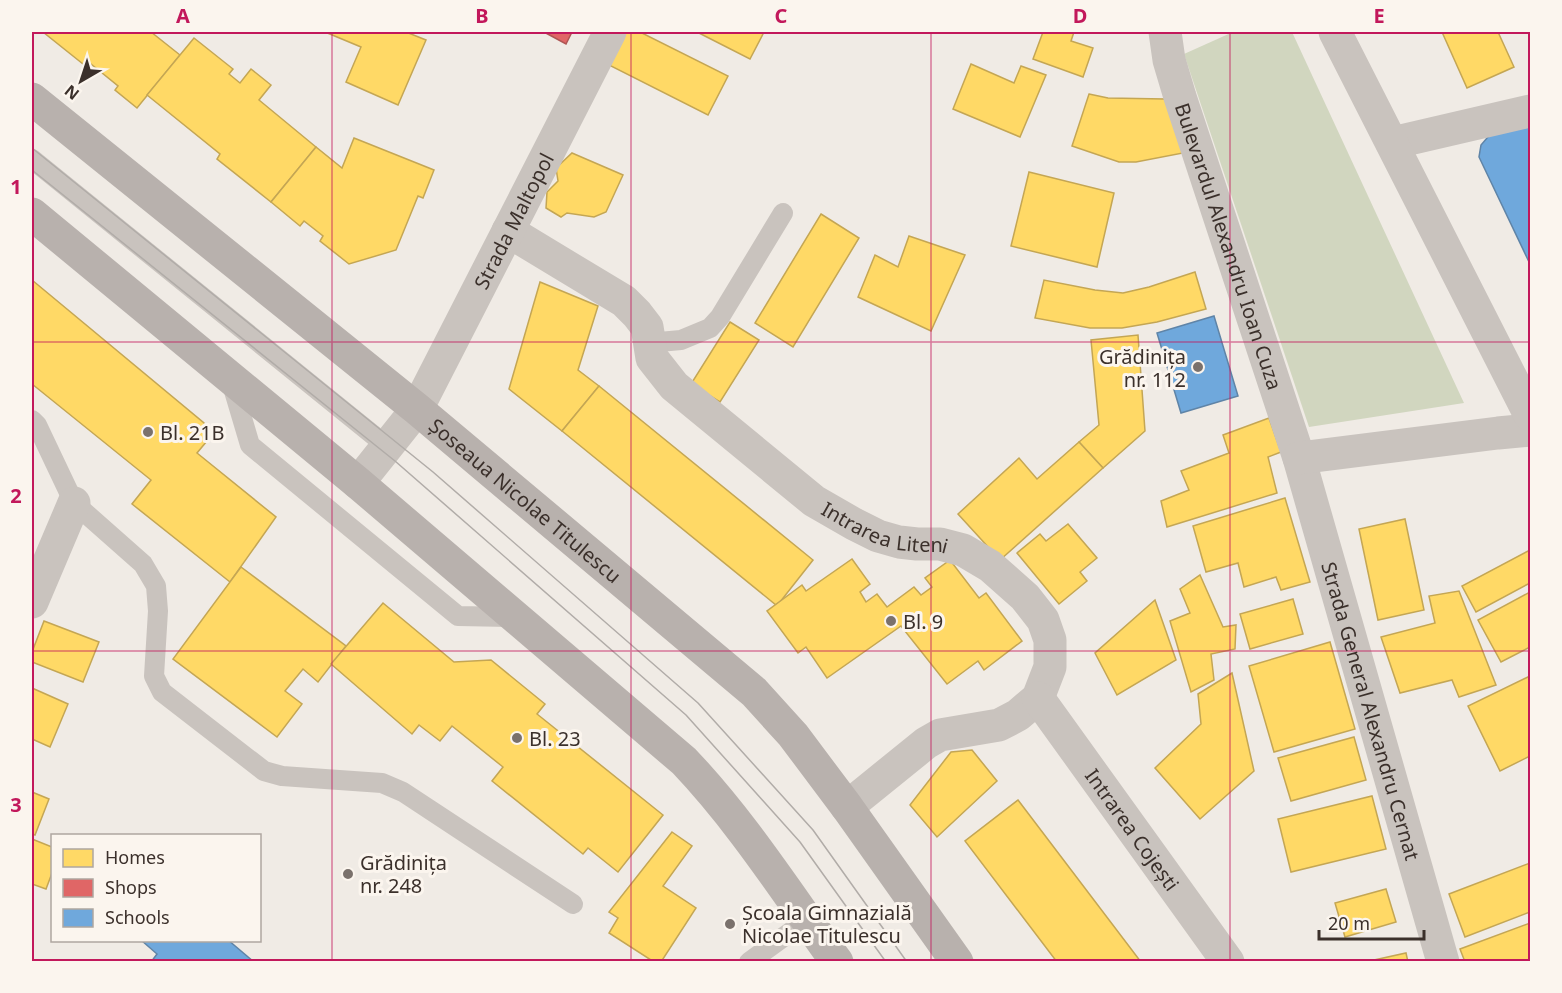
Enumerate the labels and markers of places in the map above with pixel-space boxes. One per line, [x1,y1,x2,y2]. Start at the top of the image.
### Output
place label: Grădinița nr. 112 [1099,343,1186,393]
marker: Grădinița nr. 112 [1191,360,1205,374]
place label: Bl. 21B [160,419,225,446]
marker: Bl. 21B [141,425,155,439]
place label: Bl. 9 [903,608,943,635]
marker: Bl. 9 [884,614,898,628]
place label: Bl. 23 [529,725,581,752]
marker: Bl. 23 [510,731,524,745]
place label: Grădinița nr. 248 [360,849,447,899]
marker: Grădinița nr. 248 [341,867,355,881]
place label: Școala Gimnazială Nicolae Titulescu [742,899,912,949]
marker: Școala Gimnazială Nicolae Titulescu [723,917,737,931]

